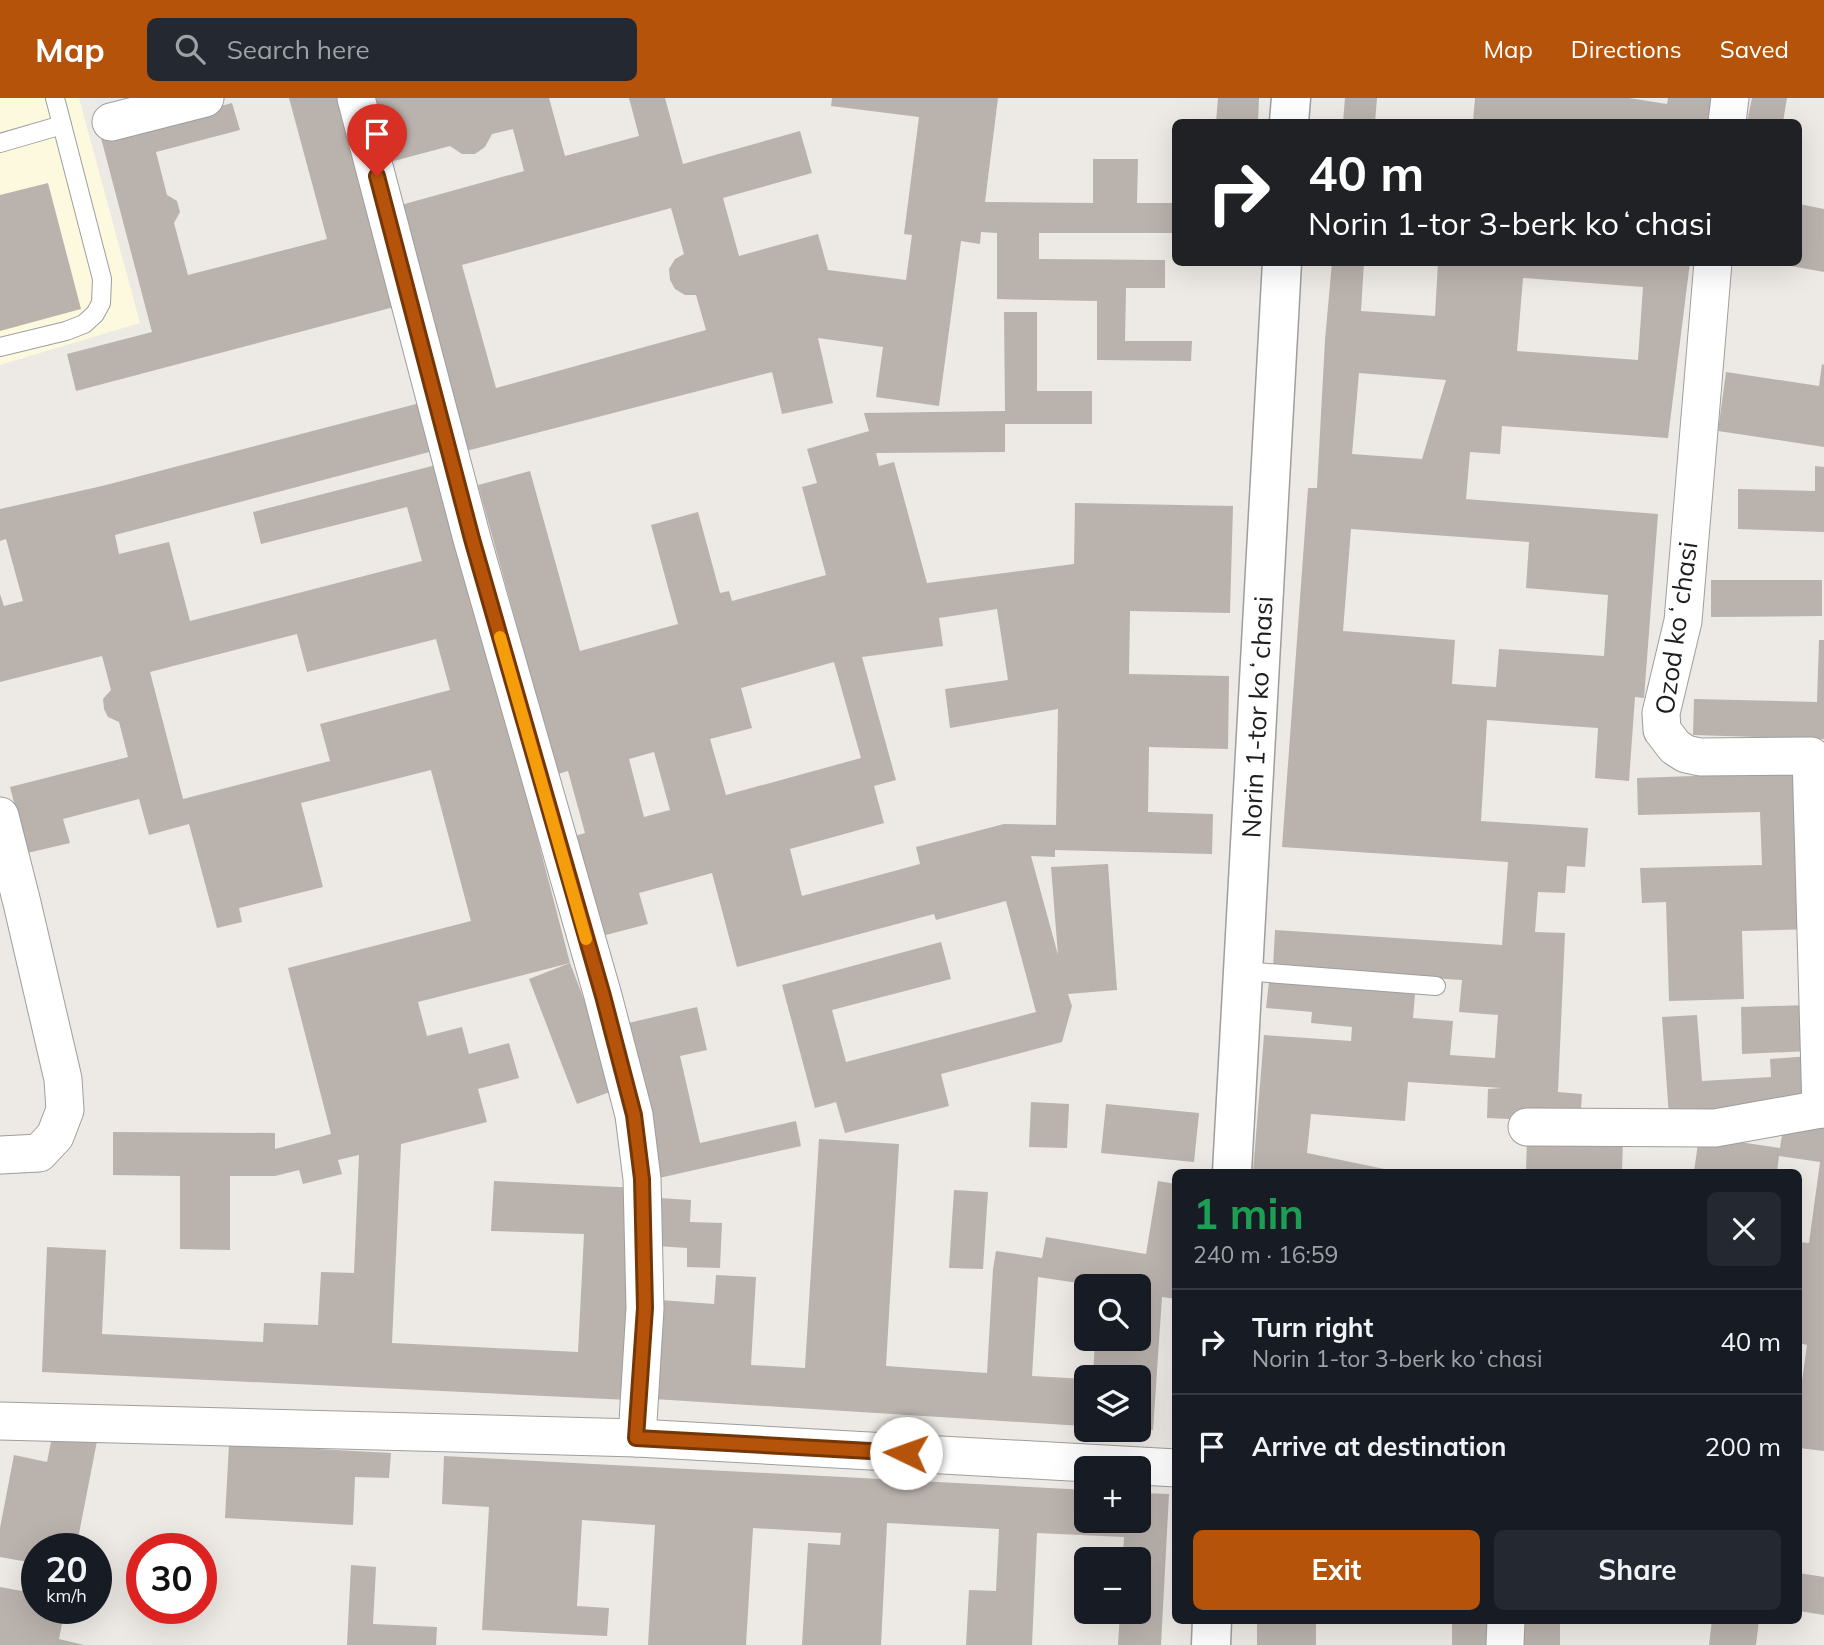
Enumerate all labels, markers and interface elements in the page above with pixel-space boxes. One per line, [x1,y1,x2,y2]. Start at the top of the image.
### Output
search box [147,18,637,81]
text: Map [35,29,105,70]
icon: search [171,30,209,68]
text: Search here [227,33,370,66]
text: Map [1483,34,1533,64]
text: Directions [1571,34,1682,64]
text: Saved [1720,34,1789,64]
pin [347,104,407,176]
icon: arrive [358,115,396,153]
text: 40 m [1308,142,1424,203]
icon: right [1193,147,1284,238]
text: Norin 1-tor 3-berk koʻchasi [1308,203,1712,243]
street label: Ozod koʻchasi [1648,539,1704,717]
street label: Norin 1-tor koʻchasi [1234,595,1280,839]
text: 1 min [1193,1187,1304,1240]
button: close [1707,1192,1781,1266]
text: 240 m · 16:59 [1193,1240,1338,1269]
map controls [1074,1274,1151,1624]
button: search [1074,1274,1151,1351]
text: Turn right [1252,1311,1373,1344]
icon: right [1193,1323,1231,1361]
text: 40 m [1720,1325,1781,1358]
text: Norin 1-tor 3-berk koʻchasi [1252,1344,1543,1373]
button: layers [1074,1365,1151,1442]
position arrow [869,1416,943,1490]
icon: arrive [1193,1428,1231,1466]
text: Arrive at destination [1252,1430,1507,1463]
text: 200 m [1705,1430,1781,1463]
button: + [1074,1456,1151,1533]
button: Exit [1193,1530,1480,1610]
button: Share [1494,1530,1781,1610]
speed limit sign: 30 [126,1533,217,1624]
text: 20 [45,1547,88,1591]
button: − [1074,1547,1151,1624]
text: km/h [46,1584,87,1607]

